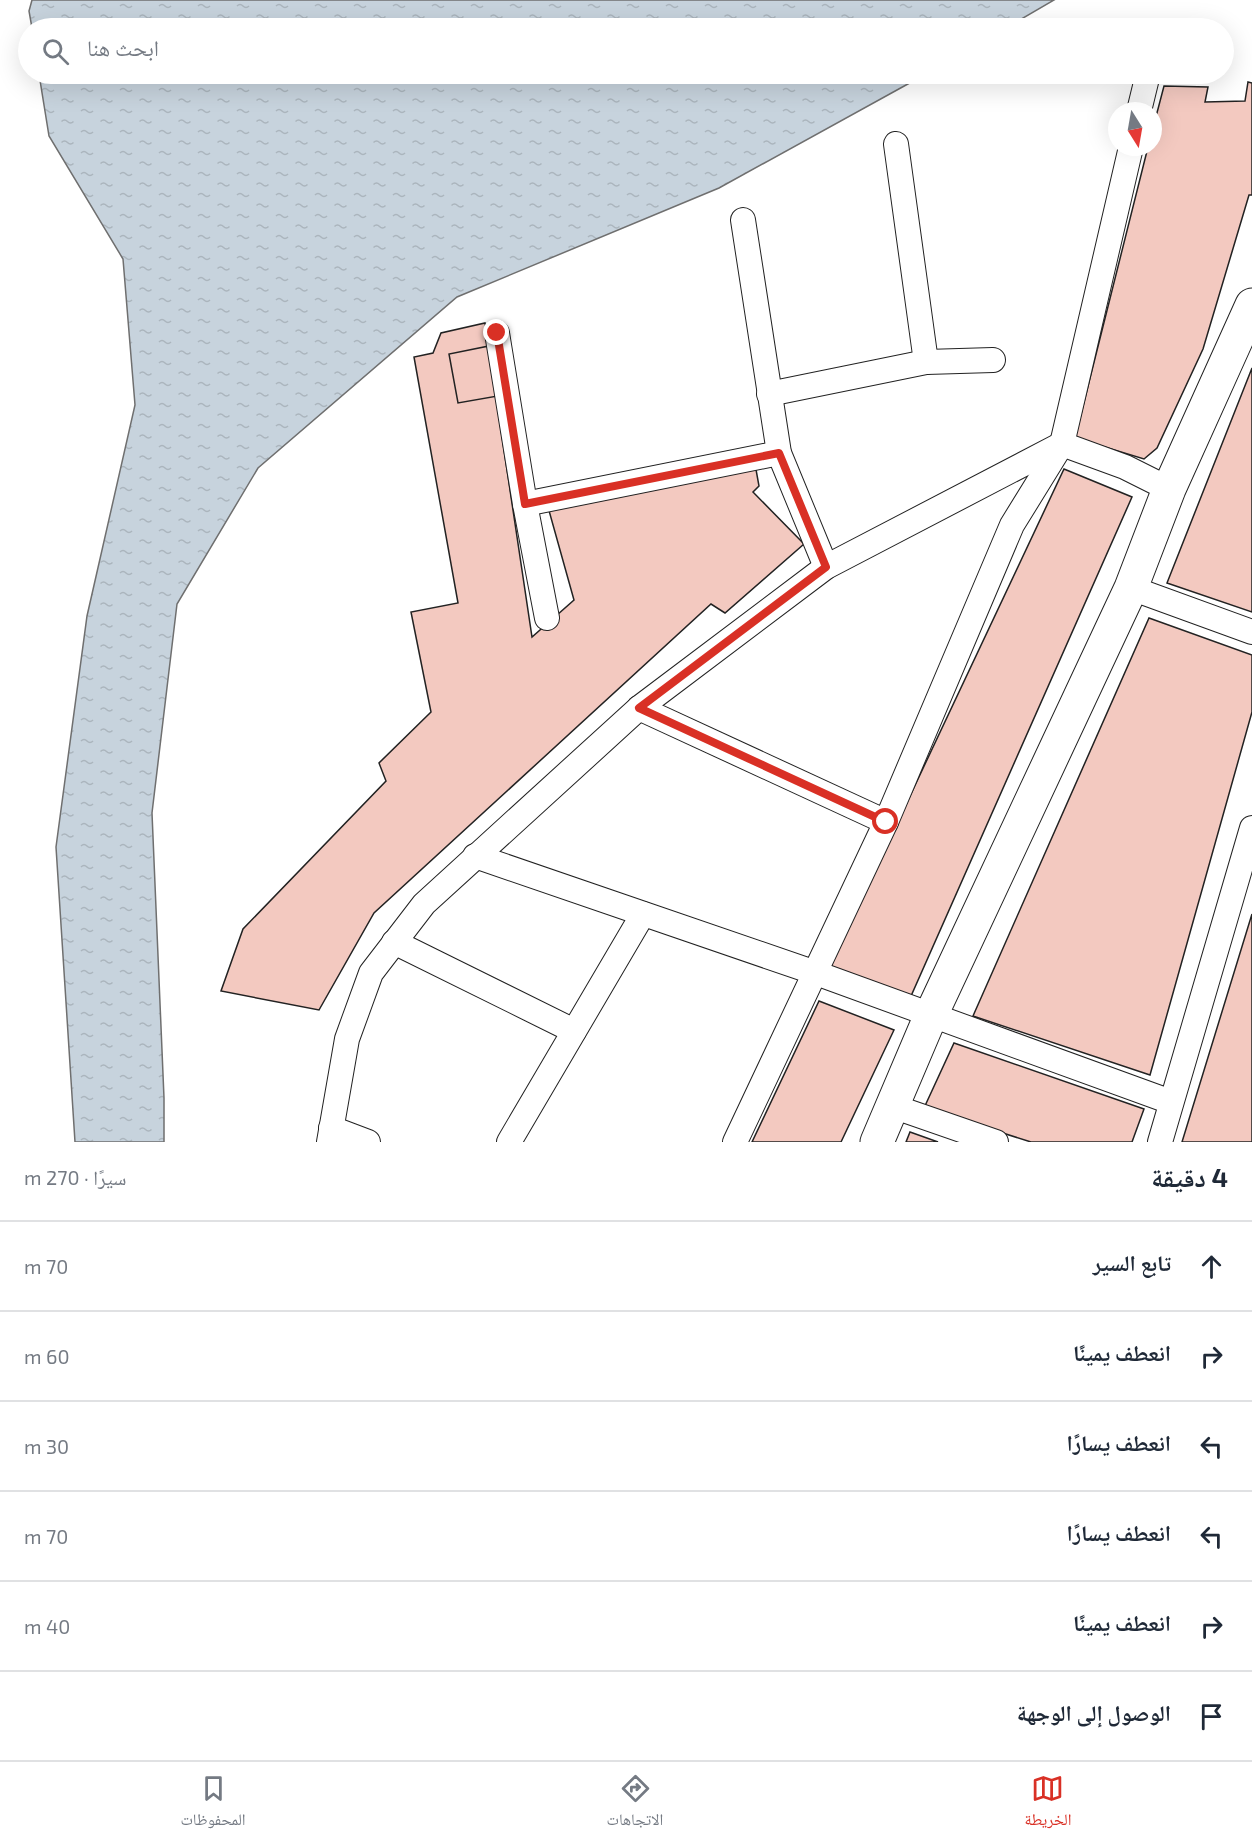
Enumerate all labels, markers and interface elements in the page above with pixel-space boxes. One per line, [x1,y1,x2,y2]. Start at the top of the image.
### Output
search box [18,18,1234,84]
text: ابحث هنا [87,34,159,60]
icon: search [39,35,72,68]
north arrow [1108,102,1162,156]
route end [483,319,509,345]
route start [872,808,898,834]
text: 4 دقيقة [1151,1161,1228,1192]
text: سيرًا · 270 m [24,1165,126,1189]
text: تابع السير [1093,1249,1171,1275]
icon: ahead [1195,1250,1228,1283]
text: 70 m [24,1254,68,1278]
text: انعطف يمينًا [1073,1339,1171,1365]
icon: right [1195,1340,1228,1373]
text: 60 m [24,1344,70,1368]
text: انعطف يسارًا [1066,1429,1171,1455]
icon: left [1195,1430,1228,1463]
text: 30 m [24,1434,69,1458]
text: انعطف يسارًا [1066,1519,1171,1545]
icon: left [1195,1520,1228,1553]
text: 70 m [24,1524,68,1548]
text: انعطف يمينًا [1073,1609,1171,1635]
icon: right [1195,1610,1228,1643]
text: 40 m [24,1614,70,1638]
text: الوصول إلى الوجهة [1017,1699,1171,1725]
icon: arrive [1195,1700,1228,1733]
tab: المحفوظات [181,1772,246,1835]
tab: الاتجاهات [607,1772,663,1835]
tab: الخريطة [1024,1772,1072,1835]

